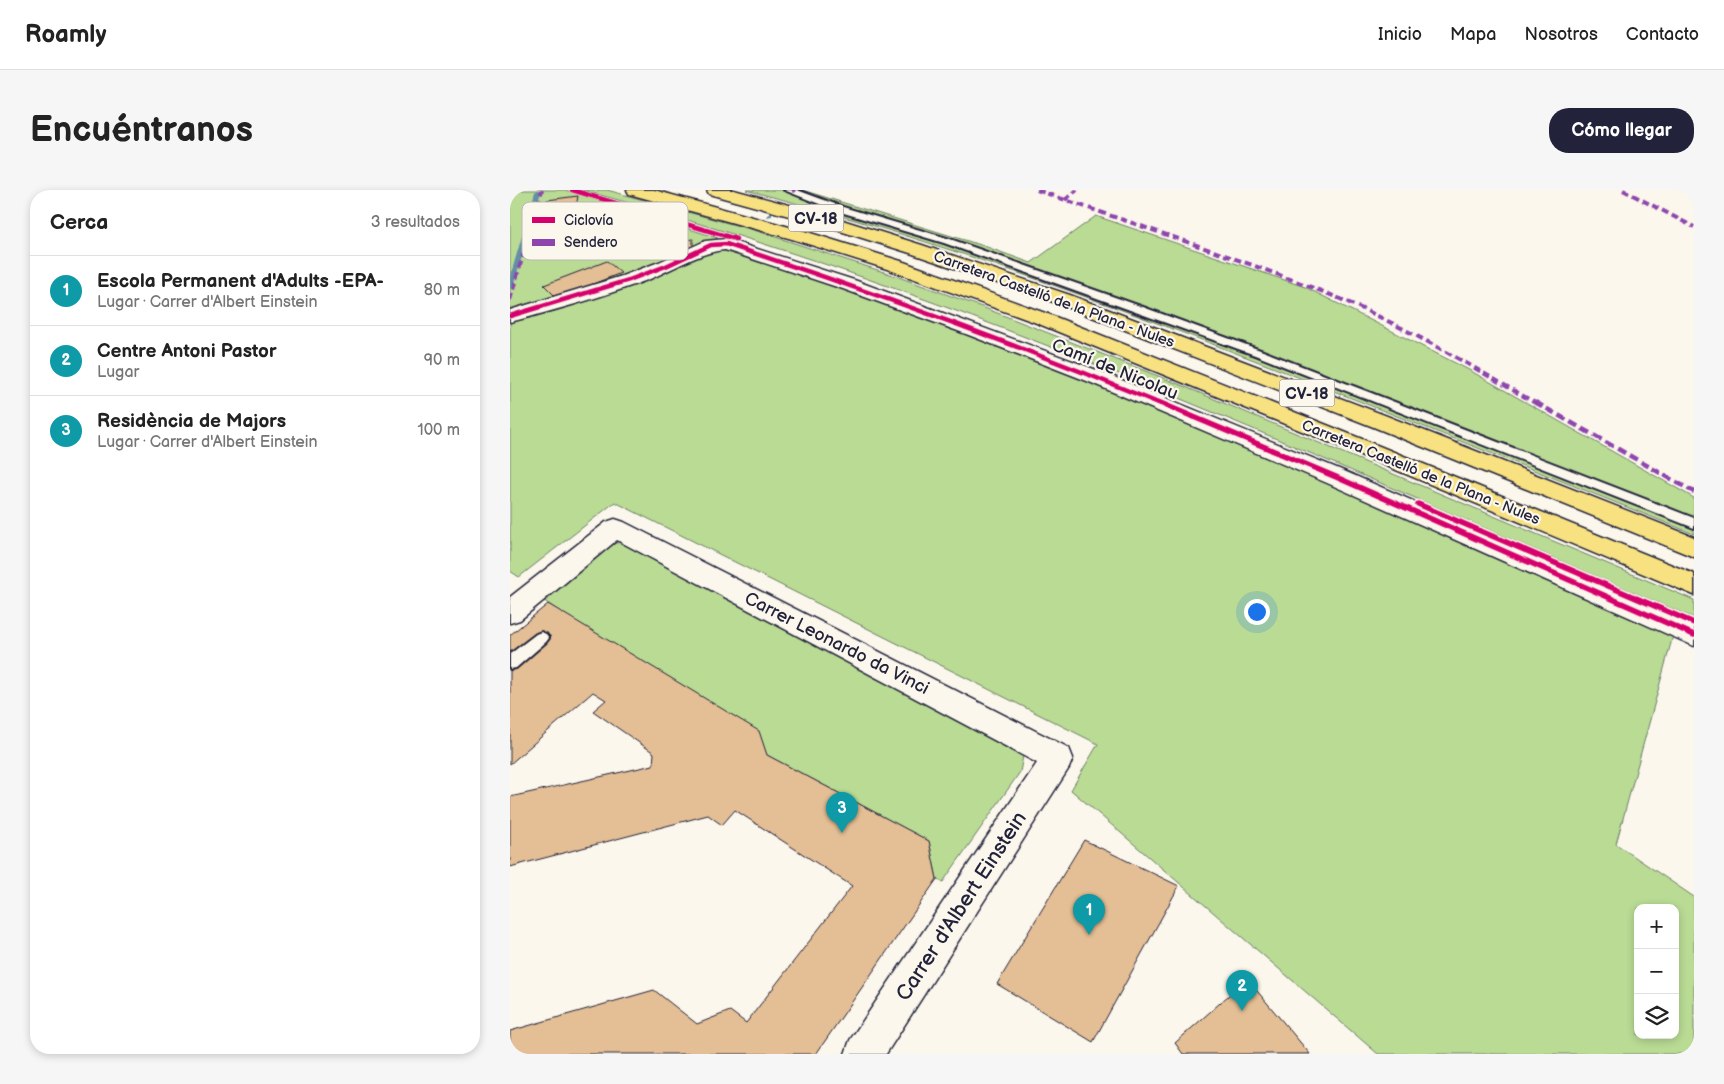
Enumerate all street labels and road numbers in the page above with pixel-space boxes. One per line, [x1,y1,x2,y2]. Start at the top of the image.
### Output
road number: CV-18 [788,204,844,232]
street label: Carretera Castelló de la Plana - Nules [931,247,1177,352]
street label: Camí de Nicolau [1049,335,1181,404]
road number: CV-18 [1280,380,1334,407]
street label: Carretera Castelló de la Plana - Nules [1299,416,1543,529]
street label: Carrer Leonardo da Vinci [741,588,933,699]
street label: Carrer d'Albert Einstein [891,807,1032,1006]

